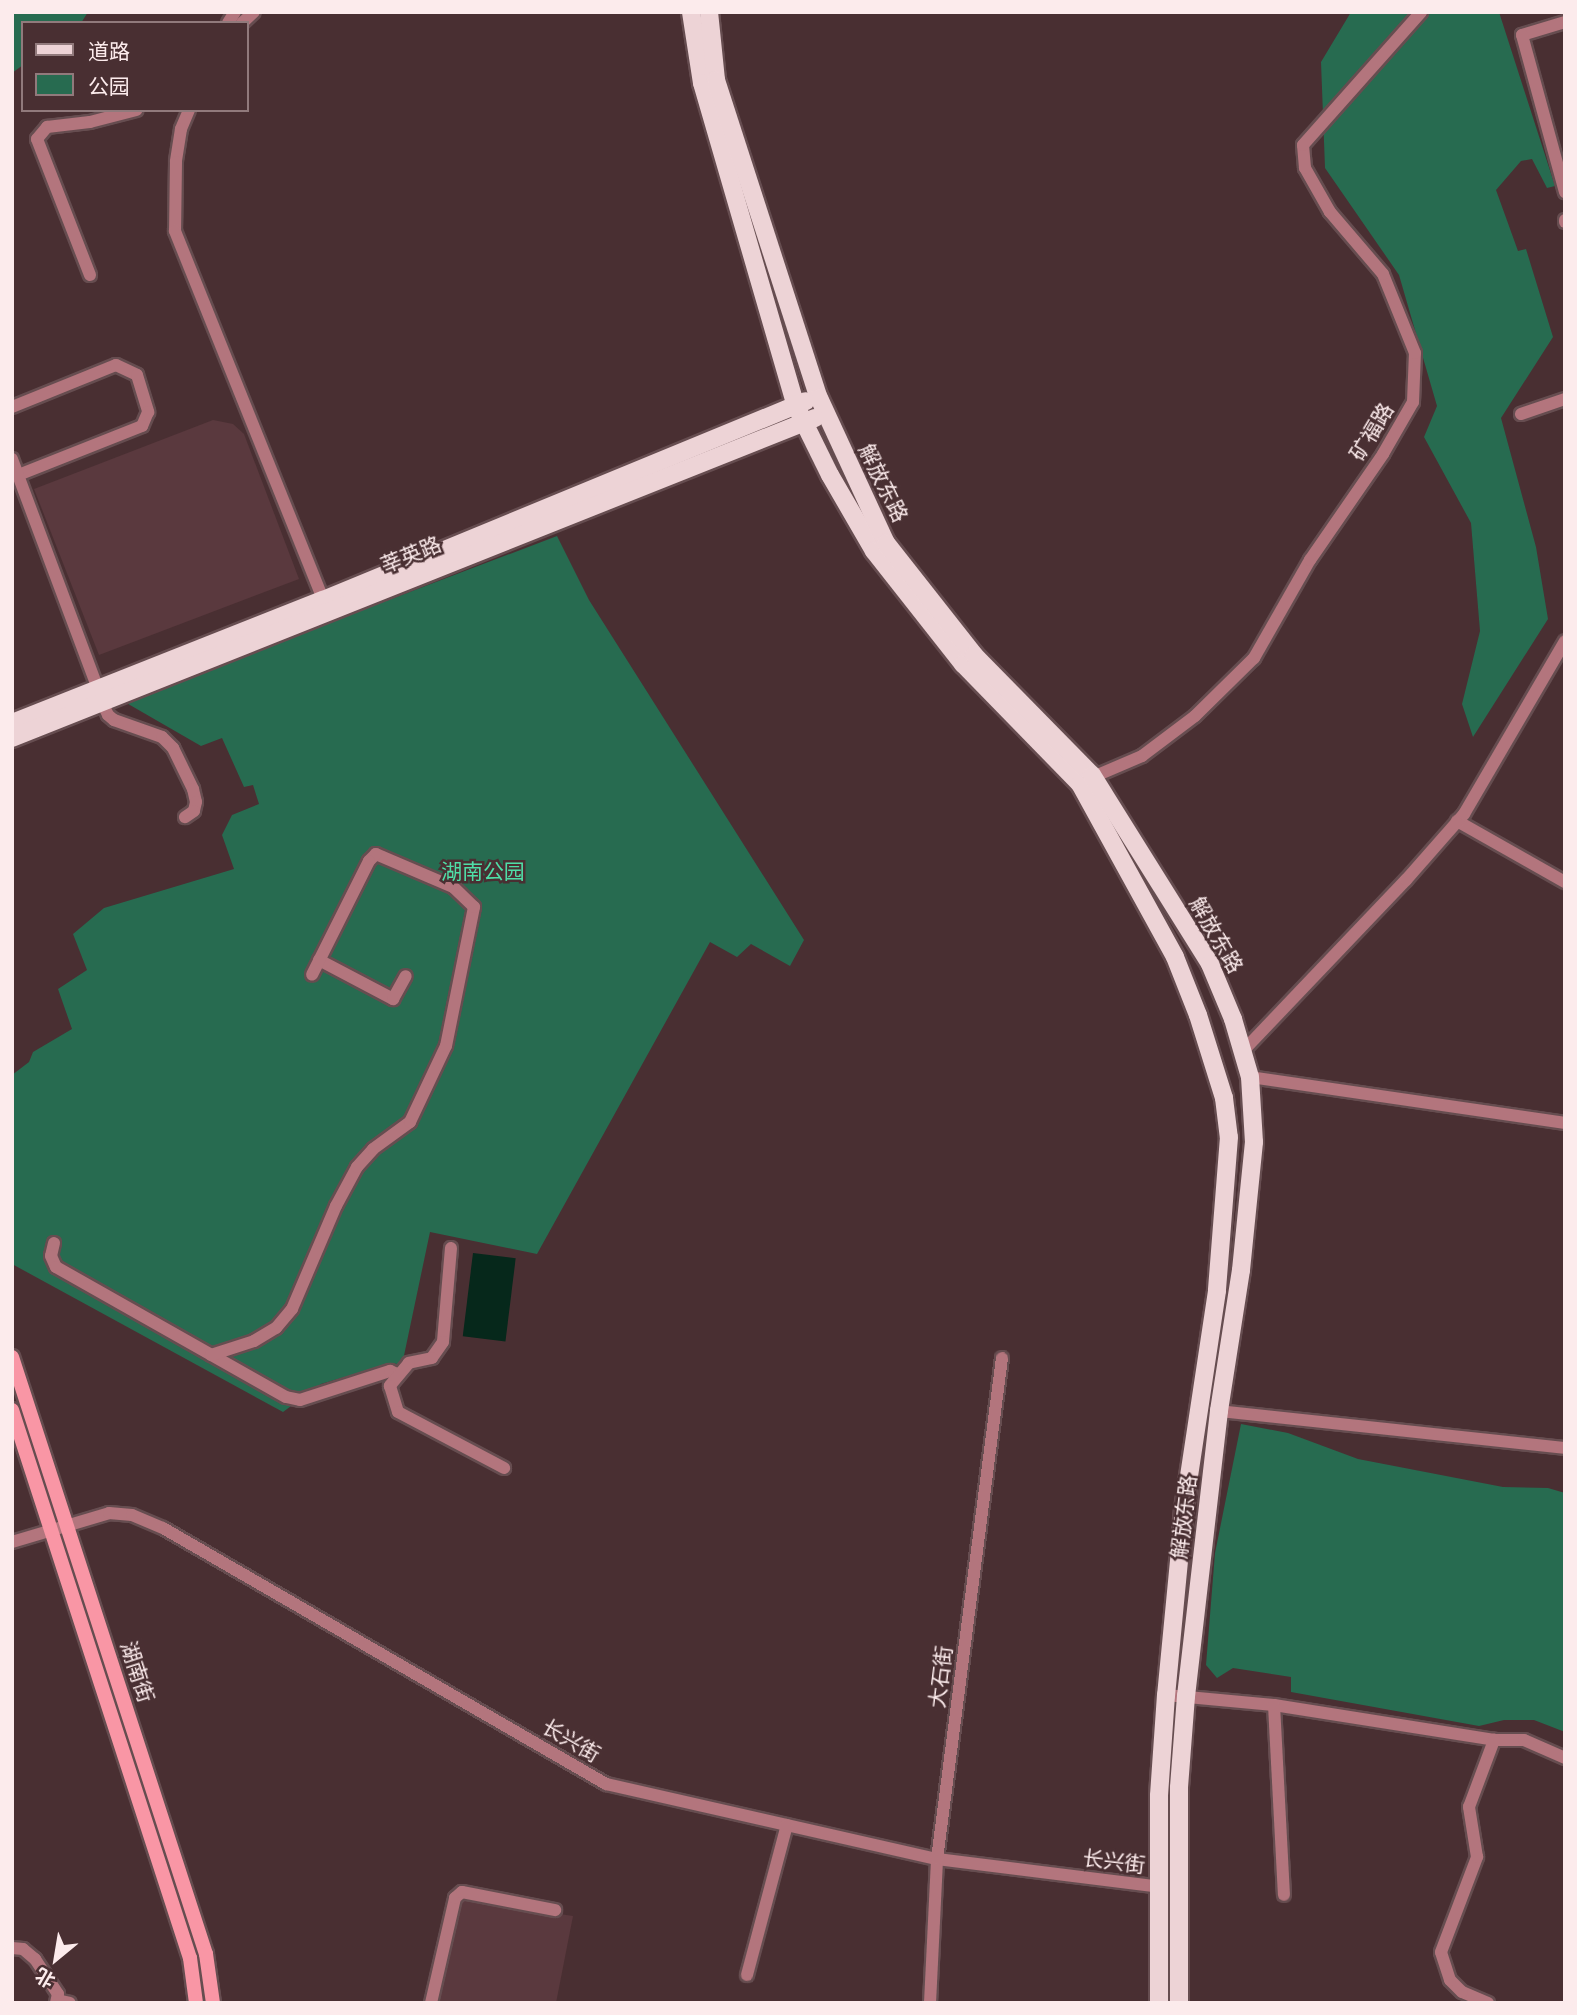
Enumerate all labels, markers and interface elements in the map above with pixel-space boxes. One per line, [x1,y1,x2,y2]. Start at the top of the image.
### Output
legend [21,21,248,112]
text: 道路 [88,40,130,64]
text: 公园 [88,75,130,99]
street label: 矿福路 [1345,399,1399,465]
street label: 解放东路 [853,440,913,526]
street label: 莘英路 [377,532,445,578]
park label: 湖南公园 [441,859,525,885]
street label: 解放东路 [1184,892,1248,978]
street label: 解放东路 [1166,1474,1202,1560]
street label: 湖南街 [115,1638,159,1706]
street label: 大石街 [925,1644,957,1710]
street label: 长兴街 [537,1714,605,1768]
street label: 长兴街 [1081,1846,1147,1878]
north arrow [21,1924,91,1994]
text: 北 [31,1963,59,1992]

